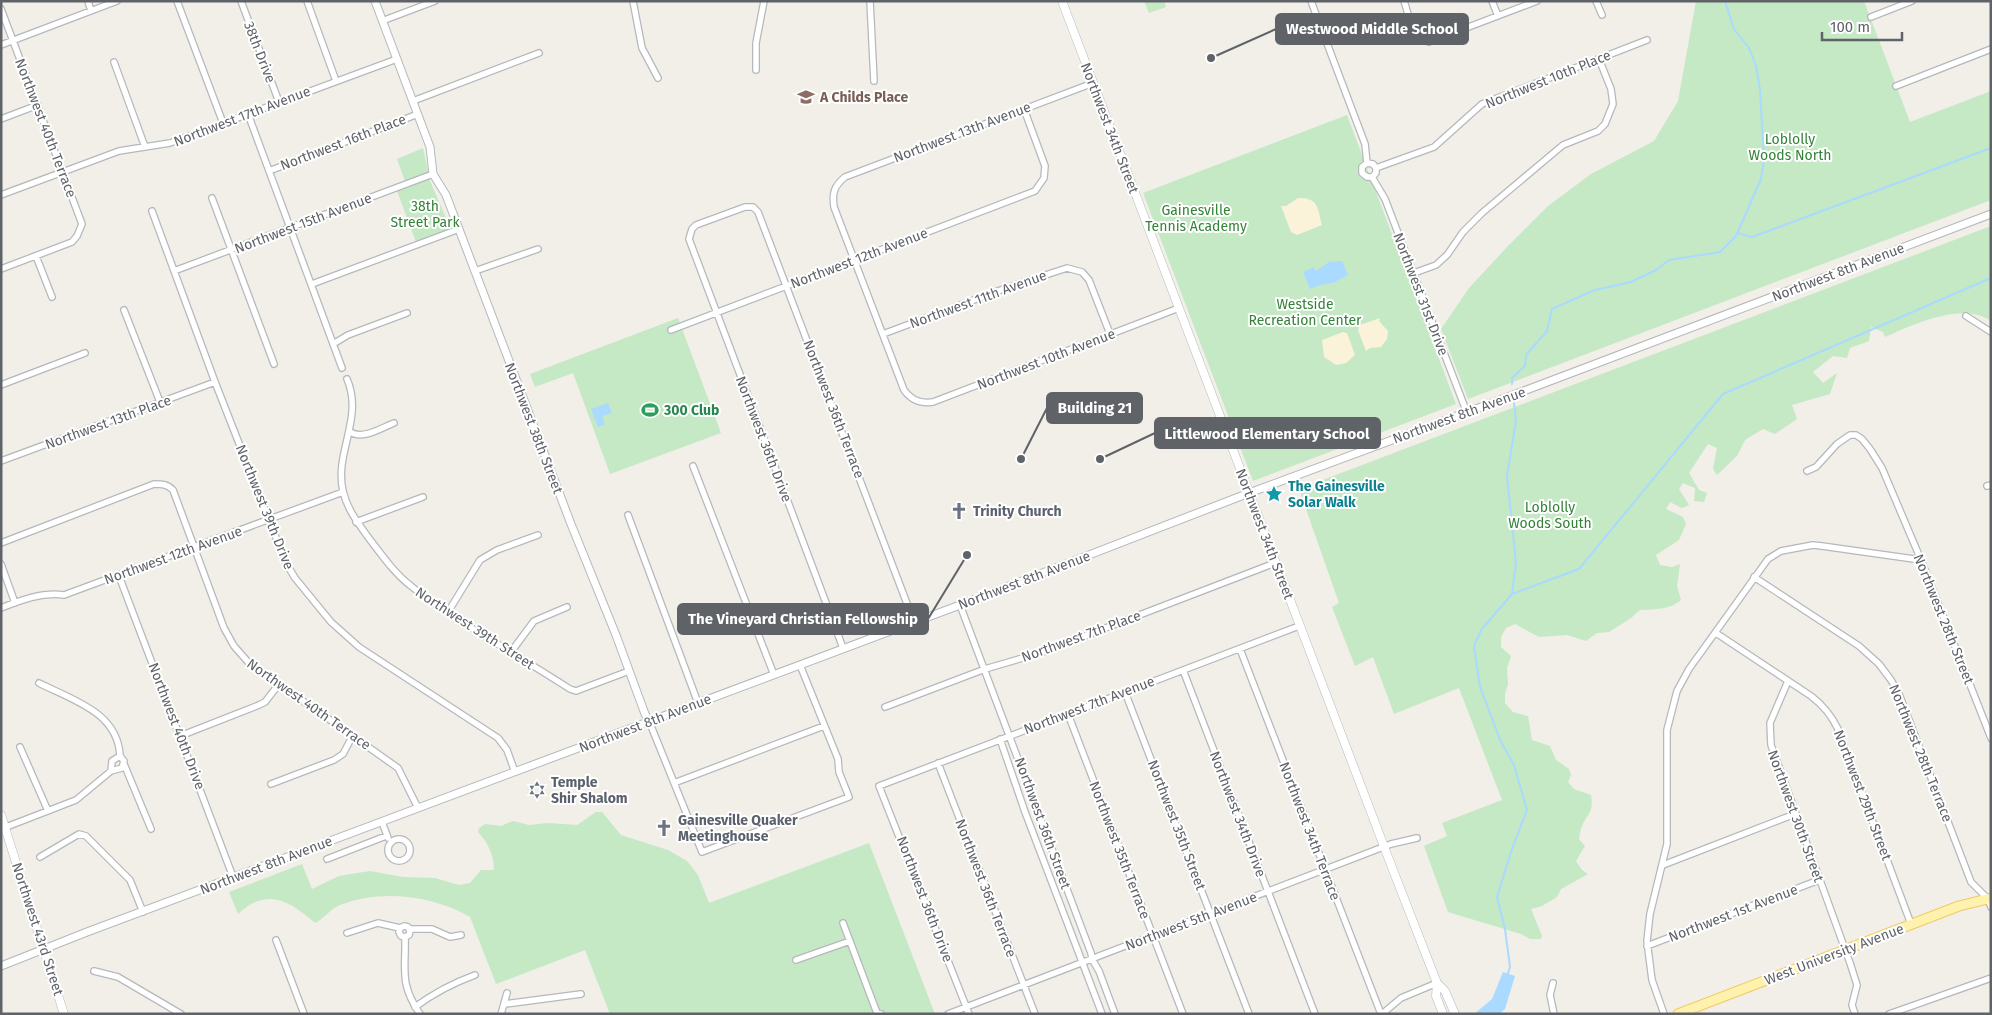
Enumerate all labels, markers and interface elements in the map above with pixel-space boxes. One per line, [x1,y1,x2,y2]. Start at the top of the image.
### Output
scale bar [1822,10,1902,42]
callout: Westwood Middle School [1276,14,1468,44]
text: 100 m [1830,18,1870,36]
street label: 38th Drive [240,19,279,85]
text: Westwood Middle School [1286,20,1458,38]
street label: Northwest 10th Place [1483,47,1613,112]
street label: Northwest 40th Terrace [11,56,80,200]
street label: Northwest 34th Street [1077,60,1143,197]
street label: Northwest 17th Avenue [171,83,313,150]
school or university icon: A Childs Place [796,87,816,107]
place label: A Childs Place [819,89,909,106]
street label: Northwest 13th Avenue [891,98,1033,167]
street label: Northwest 16th Place [278,111,409,174]
park label: Loblolly Woods North [1749,131,1831,164]
street label: Northwest 15th Avenue [232,189,374,258]
park label: 38th Street Park [390,198,460,231]
park label: Gainesville Tennis Academy [1145,202,1247,235]
street label: Northwest 12th Avenue [788,224,930,293]
street label: Northwest 31st Drive [1389,230,1452,358]
street label: Northwest 8th Avenue [1770,239,1907,306]
street label: Northwest 11th Avenue [907,267,1049,332]
park label: Westside Recreation Center [1248,296,1362,329]
street label: Northwest 10th Avenue [975,325,1118,394]
street label: Northwest 36th Terrace [799,338,868,481]
street label: Northwest 38th Street [501,360,567,497]
street label: Northwest 36th Drive [732,374,795,505]
street label: Northwest 8th Avenue [1390,383,1528,447]
street label: Northwest 13th Place [43,392,174,453]
callout: Building 21 [1047,393,1142,423]
text: Building 21 [1058,399,1132,417]
sports icon: 300 Club [640,400,660,420]
place label: 300 Club [663,402,719,419]
callout: Littlewood Elementary School [1155,418,1380,448]
text: Littlewood Elementary School [1165,425,1370,443]
street label: Northwest 39th Drive [232,442,297,572]
street label: Northwest 34th Street [1232,466,1298,603]
place label: The Gainesville Solar Walk [1288,478,1385,511]
place icon: The Gainesville Solar Walk [1264,484,1284,504]
park label: Loblolly Woods South [1508,499,1592,532]
church icon: Trinity Church [949,501,969,521]
place label: Trinity Church [973,503,1062,520]
street label: Northwest 12th Avenue [102,523,245,588]
street label: Northwest 8th Avenue [956,547,1093,614]
street label: Northwest 28th Street [1910,552,1978,688]
street label: Northwest 39th Street [412,584,538,674]
callout: The Vineyard Christian Fellowship [678,604,928,634]
street label: Northwest 7th Place [1019,607,1143,666]
text: The Vineyard Christian Fellowship [688,610,918,628]
street label: Northwest 40th Terrace [243,655,374,754]
street label: Northwest 40th Drive [145,660,209,792]
street label: Northwest 7th Avenue [1021,673,1157,738]
street label: Northwest 28th Terrace [1885,682,1956,825]
street label: Northwest 8th Avenue [577,690,714,757]
street label: Northwest 29th Street [1830,727,1896,864]
street label: Northwest 30th Street [1764,748,1828,885]
street label: Northwest 34th Drive [1206,749,1269,880]
street label: Northwest 36th Street [1011,755,1075,892]
street label: Northwest 35th Street [1144,758,1210,894]
street label: Northwest 34th Terrace [1275,760,1344,903]
place label: Temple Shir Shalom [551,774,628,807]
street label: Northwest 35th Terrace [1085,779,1154,922]
synagogue icon: Temple Shir Shalom [527,780,547,800]
place label: Gainesville Quaker Meetinghouse [678,812,798,845]
street label: Northwest 36th Terrace [951,817,1020,960]
church icon: Gainesville Quaker Meetinghouse [654,818,674,838]
street label: Northwest 8th Avenue [198,832,335,899]
street label: Northwest 36th Drive [893,834,956,965]
street label: Northwest 43rd Street [8,861,67,999]
street label: Northwest 1st Avenue [1666,881,1800,946]
street label: Northwest 5th Avenue [1123,888,1259,954]
street label: West University Avenue [1762,920,1906,989]

